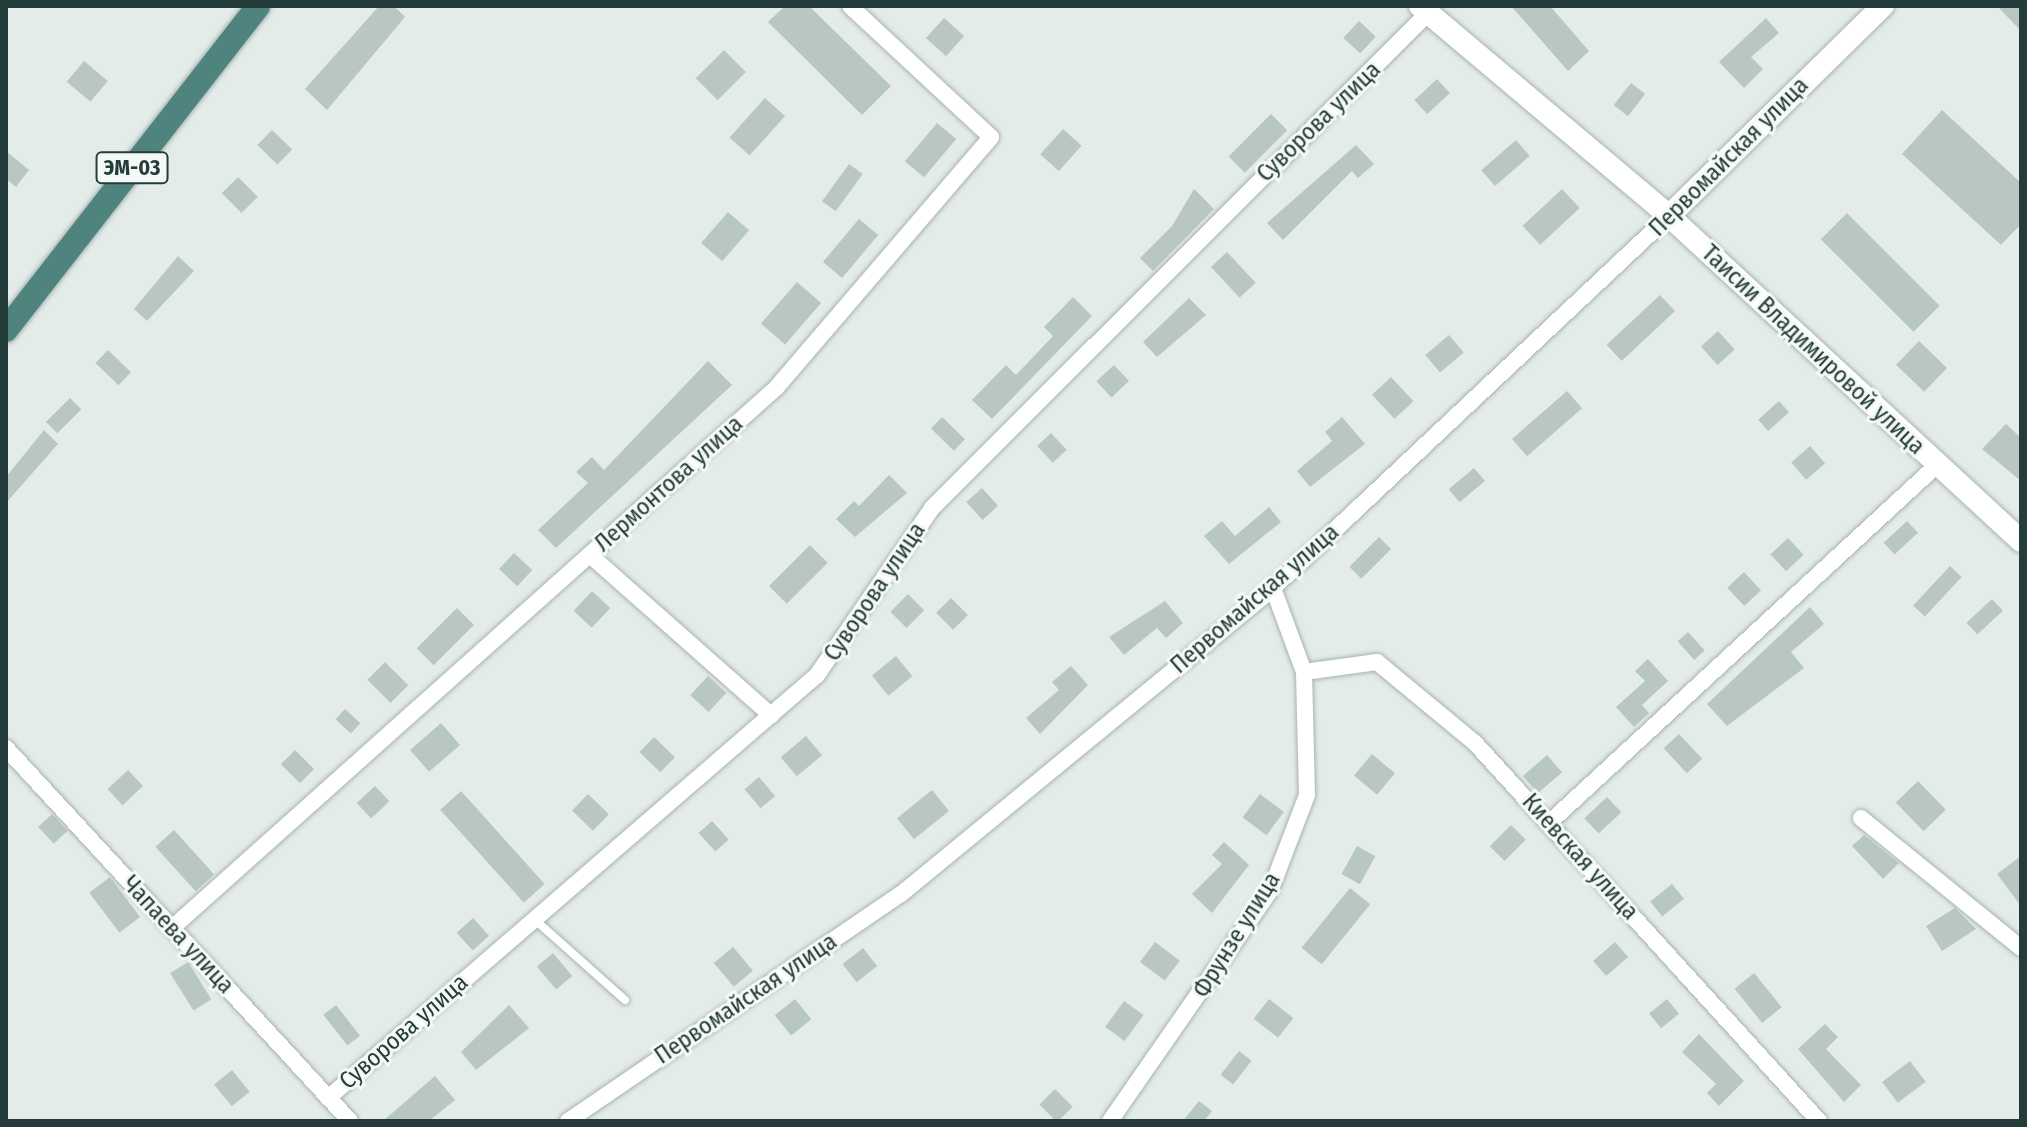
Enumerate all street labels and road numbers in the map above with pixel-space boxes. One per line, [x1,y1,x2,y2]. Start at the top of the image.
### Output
street label: Суворова улица [1251,56,1387,188]
street label: Первомайская улица [1643,71,1815,243]
road number: ЭМ-03 [94,150,170,186]
street label: Таисии Владимировой улица [1695,239,1931,461]
street label: Лермонтова улица [589,410,749,558]
street label: Суворова улица [818,517,932,667]
street label: Первомайская улица [1165,518,1345,680]
street label: Киевская улица [1516,788,1644,926]
street label: Фрунзе улица [1187,867,1287,1003]
street label: Чапаева улица [116,870,240,1000]
street label: Первомайская улица [649,927,843,1071]
street label: Суворова улица [334,968,474,1096]

